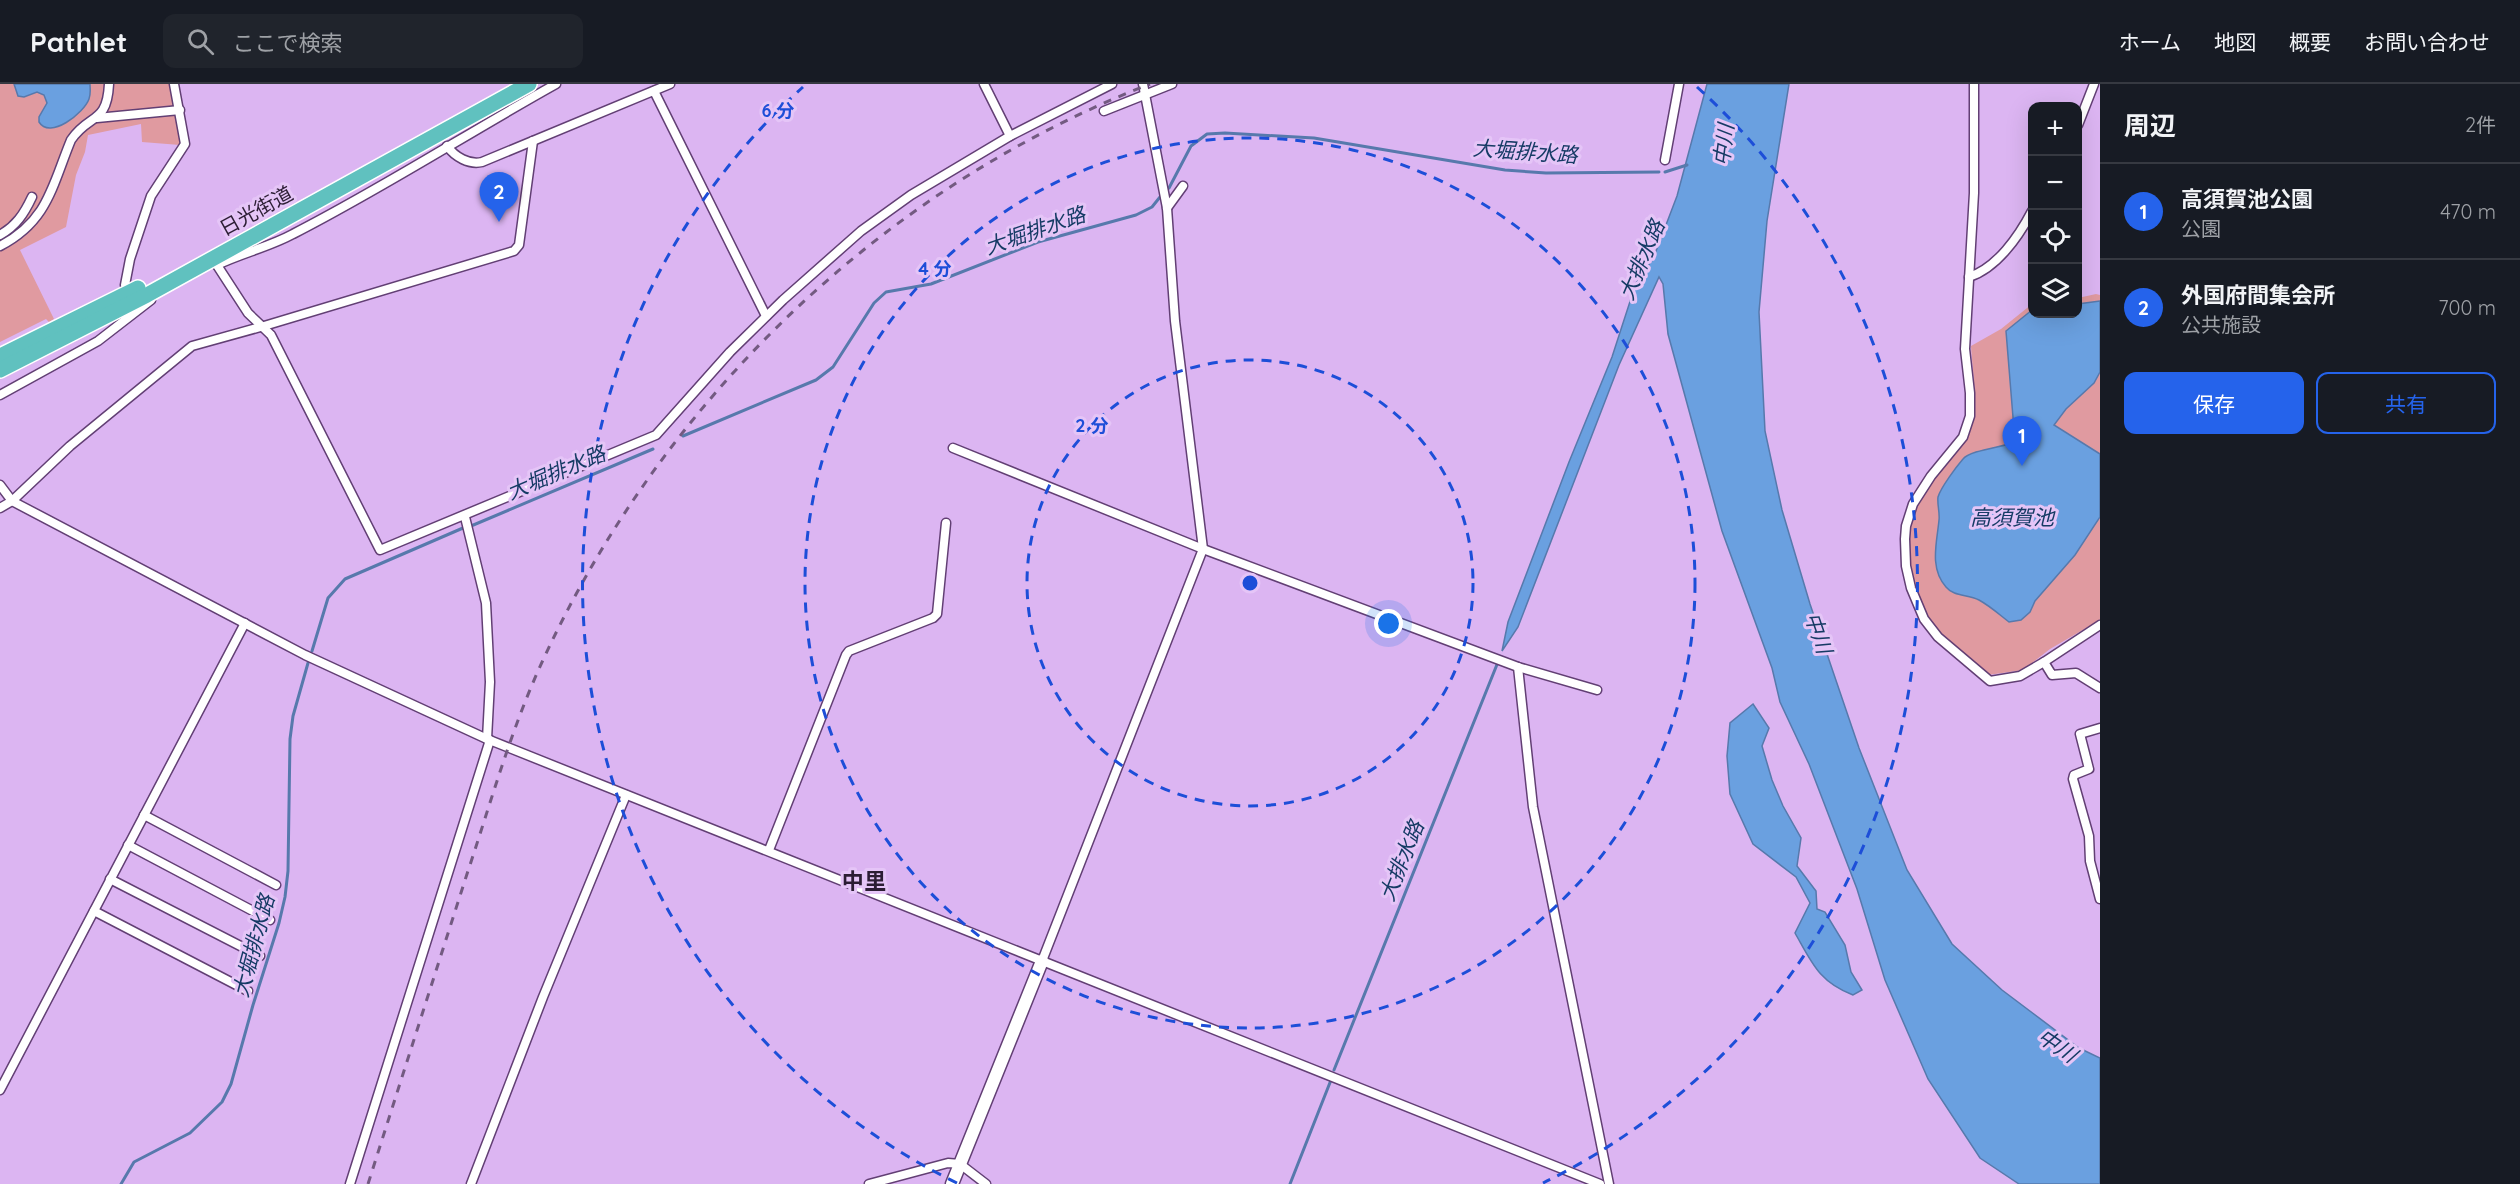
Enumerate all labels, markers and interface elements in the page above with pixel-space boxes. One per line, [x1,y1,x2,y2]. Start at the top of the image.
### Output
search box [163,14,583,68]
text: Pathlet [30,24,127,59]
icon: search [184,25,217,58]
text: ここで検索 [232,29,342,57]
text: ホーム [2119,29,2181,55]
text: 地図 [2214,29,2256,55]
text: 概要 [2289,29,2331,55]
text: お問い合わせ [2364,29,2490,55]
text: 6 分 [762,99,795,122]
map controls [2028,102,2082,318]
button: + [2028,102,2082,156]
text: 周辺 [2124,109,2176,142]
text: 2件 [2465,112,2496,137]
water label: 中川 [1708,120,1739,167]
water label: 大堀排水路 [1472,134,1580,168]
button: − [2028,156,2082,210]
pin: 2 [480,172,518,222]
street label: 日光街道 [215,180,297,241]
text: 高須賀池公園 [2181,185,2313,213]
text: 1 [2140,199,2147,224]
text: 470 m [2440,199,2496,224]
water label: 大堀排水路 [981,200,1090,259]
button: locate [2028,210,2082,264]
water label: 大排水路 [1613,214,1670,303]
text: 公園 [2181,216,2221,241]
text: 4 分 [918,257,952,280]
button: layers [2028,264,2082,318]
text: 外国府間集会所 [2181,281,2335,309]
text: 2 [2138,295,2149,320]
text: 700 m [2438,295,2496,320]
text: 公共施設 [2181,312,2261,337]
button: 保存 [2124,372,2304,434]
button: 共有 [2316,372,2496,434]
text: 2 分 [1075,414,1109,437]
pin: 1 [2002,416,2042,466]
water label: 大堀排水路 [502,439,611,505]
water label: 高須賀池 [1970,504,2056,530]
centre of rings [1240,573,1260,593]
your location [1374,609,1403,638]
water label: 中川 [1800,609,1839,659]
water label: 大排水路 [1373,815,1430,904]
district label: 中里 [842,867,886,895]
water label: 大堀排水路 [227,890,280,1000]
water label: 中川 [2033,1023,2084,1069]

